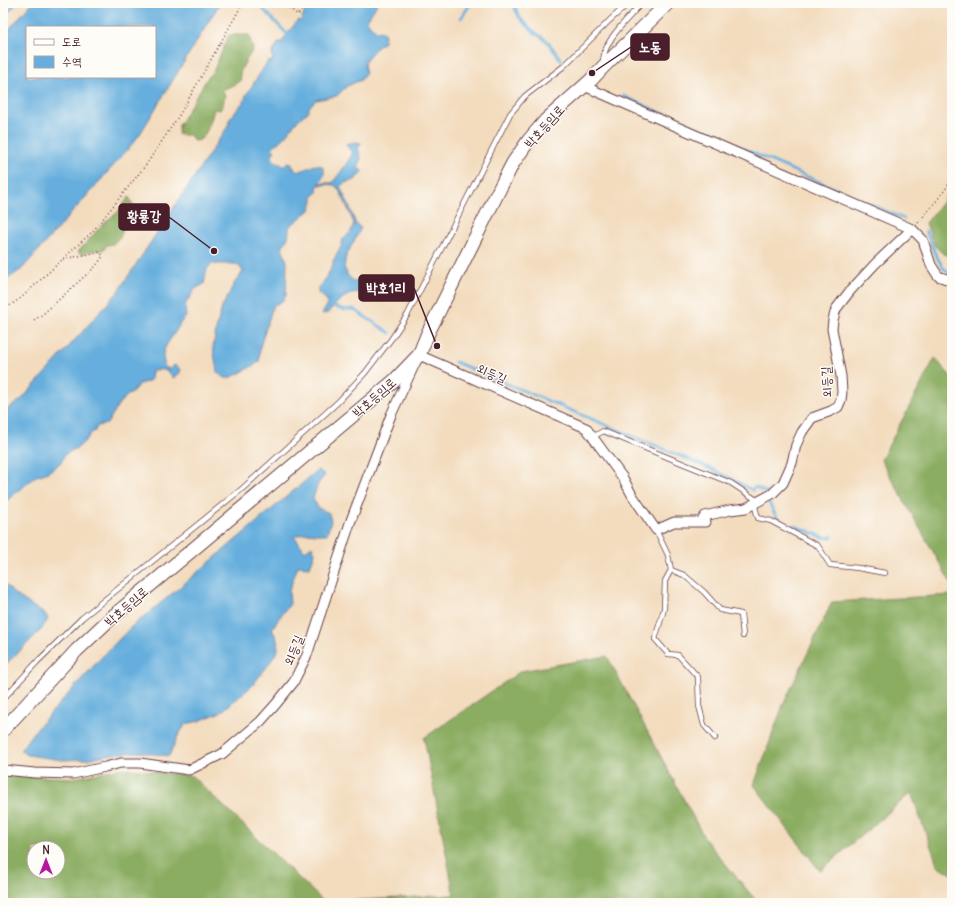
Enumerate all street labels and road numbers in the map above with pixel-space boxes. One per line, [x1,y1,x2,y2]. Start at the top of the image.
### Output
street label: 박호등임로 [521,101,568,151]
street label: 외등길 [474,359,510,388]
street label: 외등길 [817,366,836,398]
street label: 박호등임로 [349,374,400,421]
street label: 박호등임로 [101,583,152,630]
street label: 외등길 [280,632,307,668]

